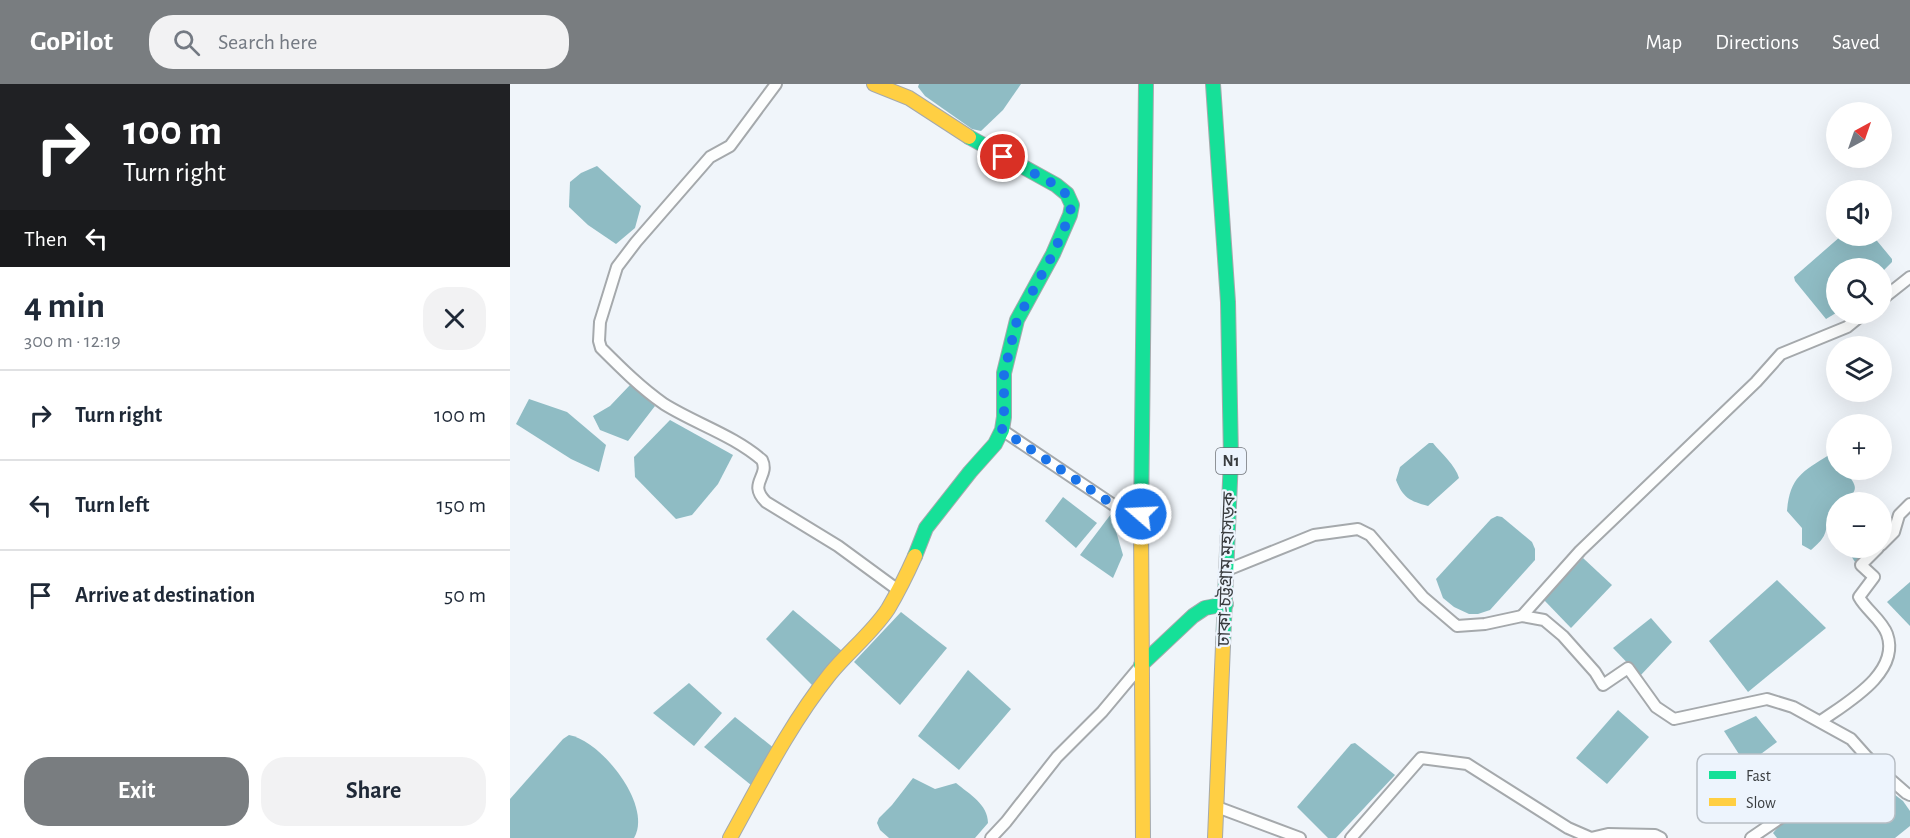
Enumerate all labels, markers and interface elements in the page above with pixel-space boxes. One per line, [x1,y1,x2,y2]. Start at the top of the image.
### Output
search box [149,15,569,69]
icon: search [170,26,203,59]
text: GoPilot [30,28,113,56]
text: Search here [218,31,318,53]
text: Map [1646,32,1682,53]
text: Directions [1715,32,1799,53]
text: Saved [1832,32,1880,53]
north arrow [1826,102,1892,168]
map controls [1826,102,1892,558]
icon: right [24,108,102,186]
text: 100 m [123,110,222,152]
pin [977,131,1028,182]
icon: arrive [986,140,1019,173]
text: Turn right [123,159,226,186]
button: sound [1826,180,1892,246]
icon: left [80,222,113,255]
text: Then [24,228,68,250]
button: search [1826,258,1892,324]
button: close [423,287,486,350]
text: 4 min [24,288,105,324]
text: 300 m · 12:19 [24,331,121,351]
button: layers [1826,336,1892,402]
icon: right [24,399,57,432]
text: Turn right [75,404,162,426]
text: 100 m [434,404,486,426]
button: + [1826,414,1892,480]
road number: N1 [1216,448,1246,474]
position arrow [1109,482,1173,546]
icon: left [24,489,57,522]
street label: ঢাকা-চট্টগ্রাম মহাসড়ক [1213,491,1239,648]
button: − [1826,492,1892,558]
text: Turn left [75,494,149,516]
text: 150 m [436,494,486,516]
icon: arrive [24,579,57,612]
text: Arrive at destination [75,584,255,606]
text: 50 m [444,584,486,606]
legend [1697,754,1895,823]
button: Exit [24,757,249,826]
button: Share [261,757,486,826]
text: Fast [1746,768,1771,784]
text: Slow [1746,795,1776,811]

